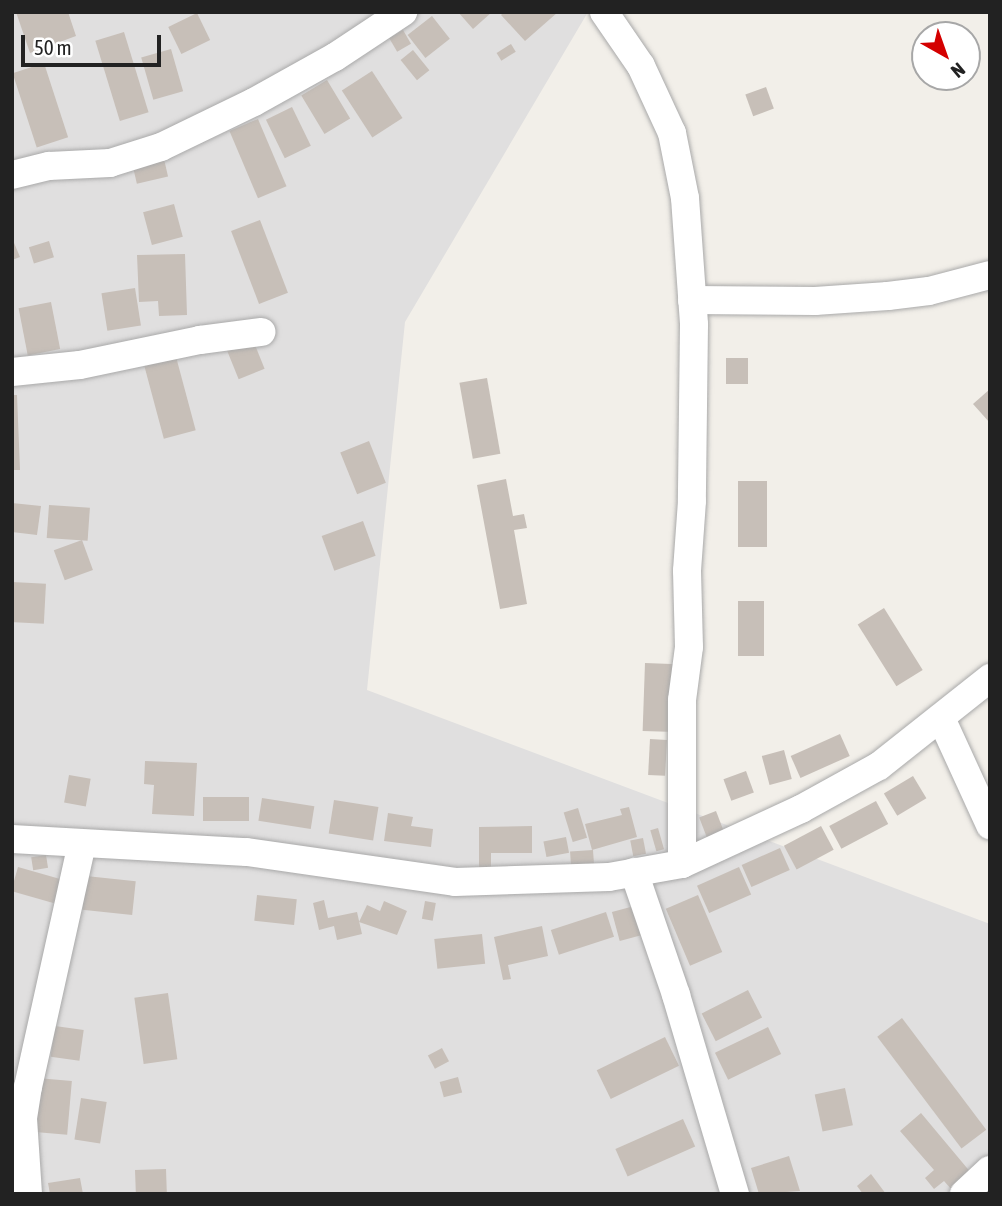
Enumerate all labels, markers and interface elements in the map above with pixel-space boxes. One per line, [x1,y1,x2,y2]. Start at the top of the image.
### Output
scale bar [24,21,164,65]
north arrow [911,21,981,91]
text: 50 m [34,35,72,59]
text: N [947,59,970,83]

